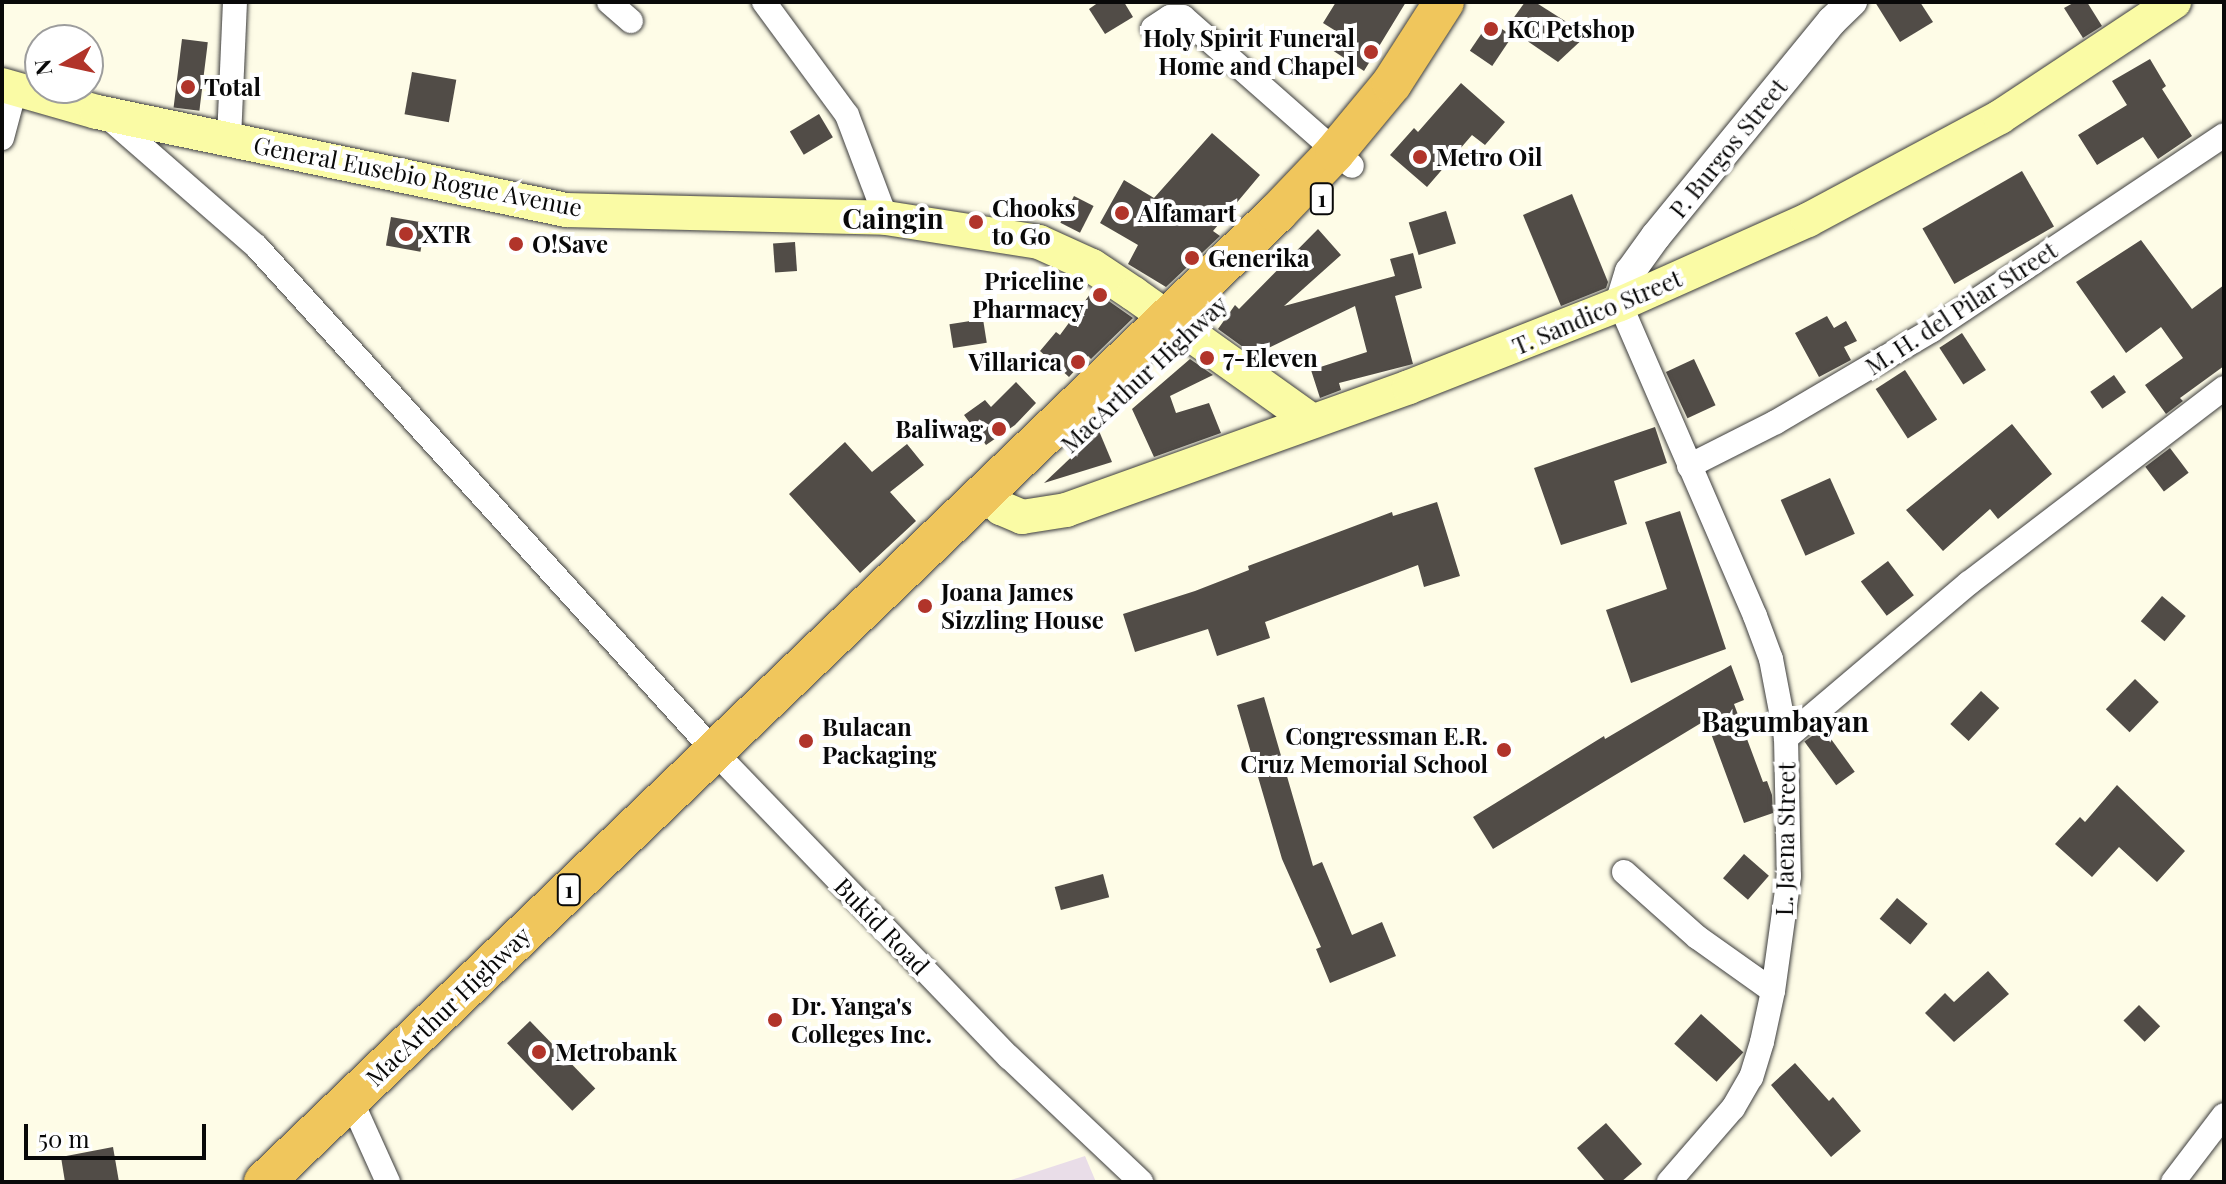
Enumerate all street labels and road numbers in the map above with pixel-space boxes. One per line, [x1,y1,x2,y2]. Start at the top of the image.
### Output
street label: P. Burgos Street [1663,73,1793,223]
street label: General Eusebio Rogue Avenue [251,130,585,222]
road number: 1 [1308,181,1336,217]
street label: M. H. del Pilar Street [1860,235,2062,381]
street label: T. Sandico Street [1508,263,1686,361]
street label: MacArthur Highway [1055,289,1233,459]
street label: L. Jaena Street [1769,762,1801,916]
road number: 1 [555,872,583,908]
street label: Bukid Road [829,872,935,980]
street label: MacArthur Highway [360,920,536,1092]

